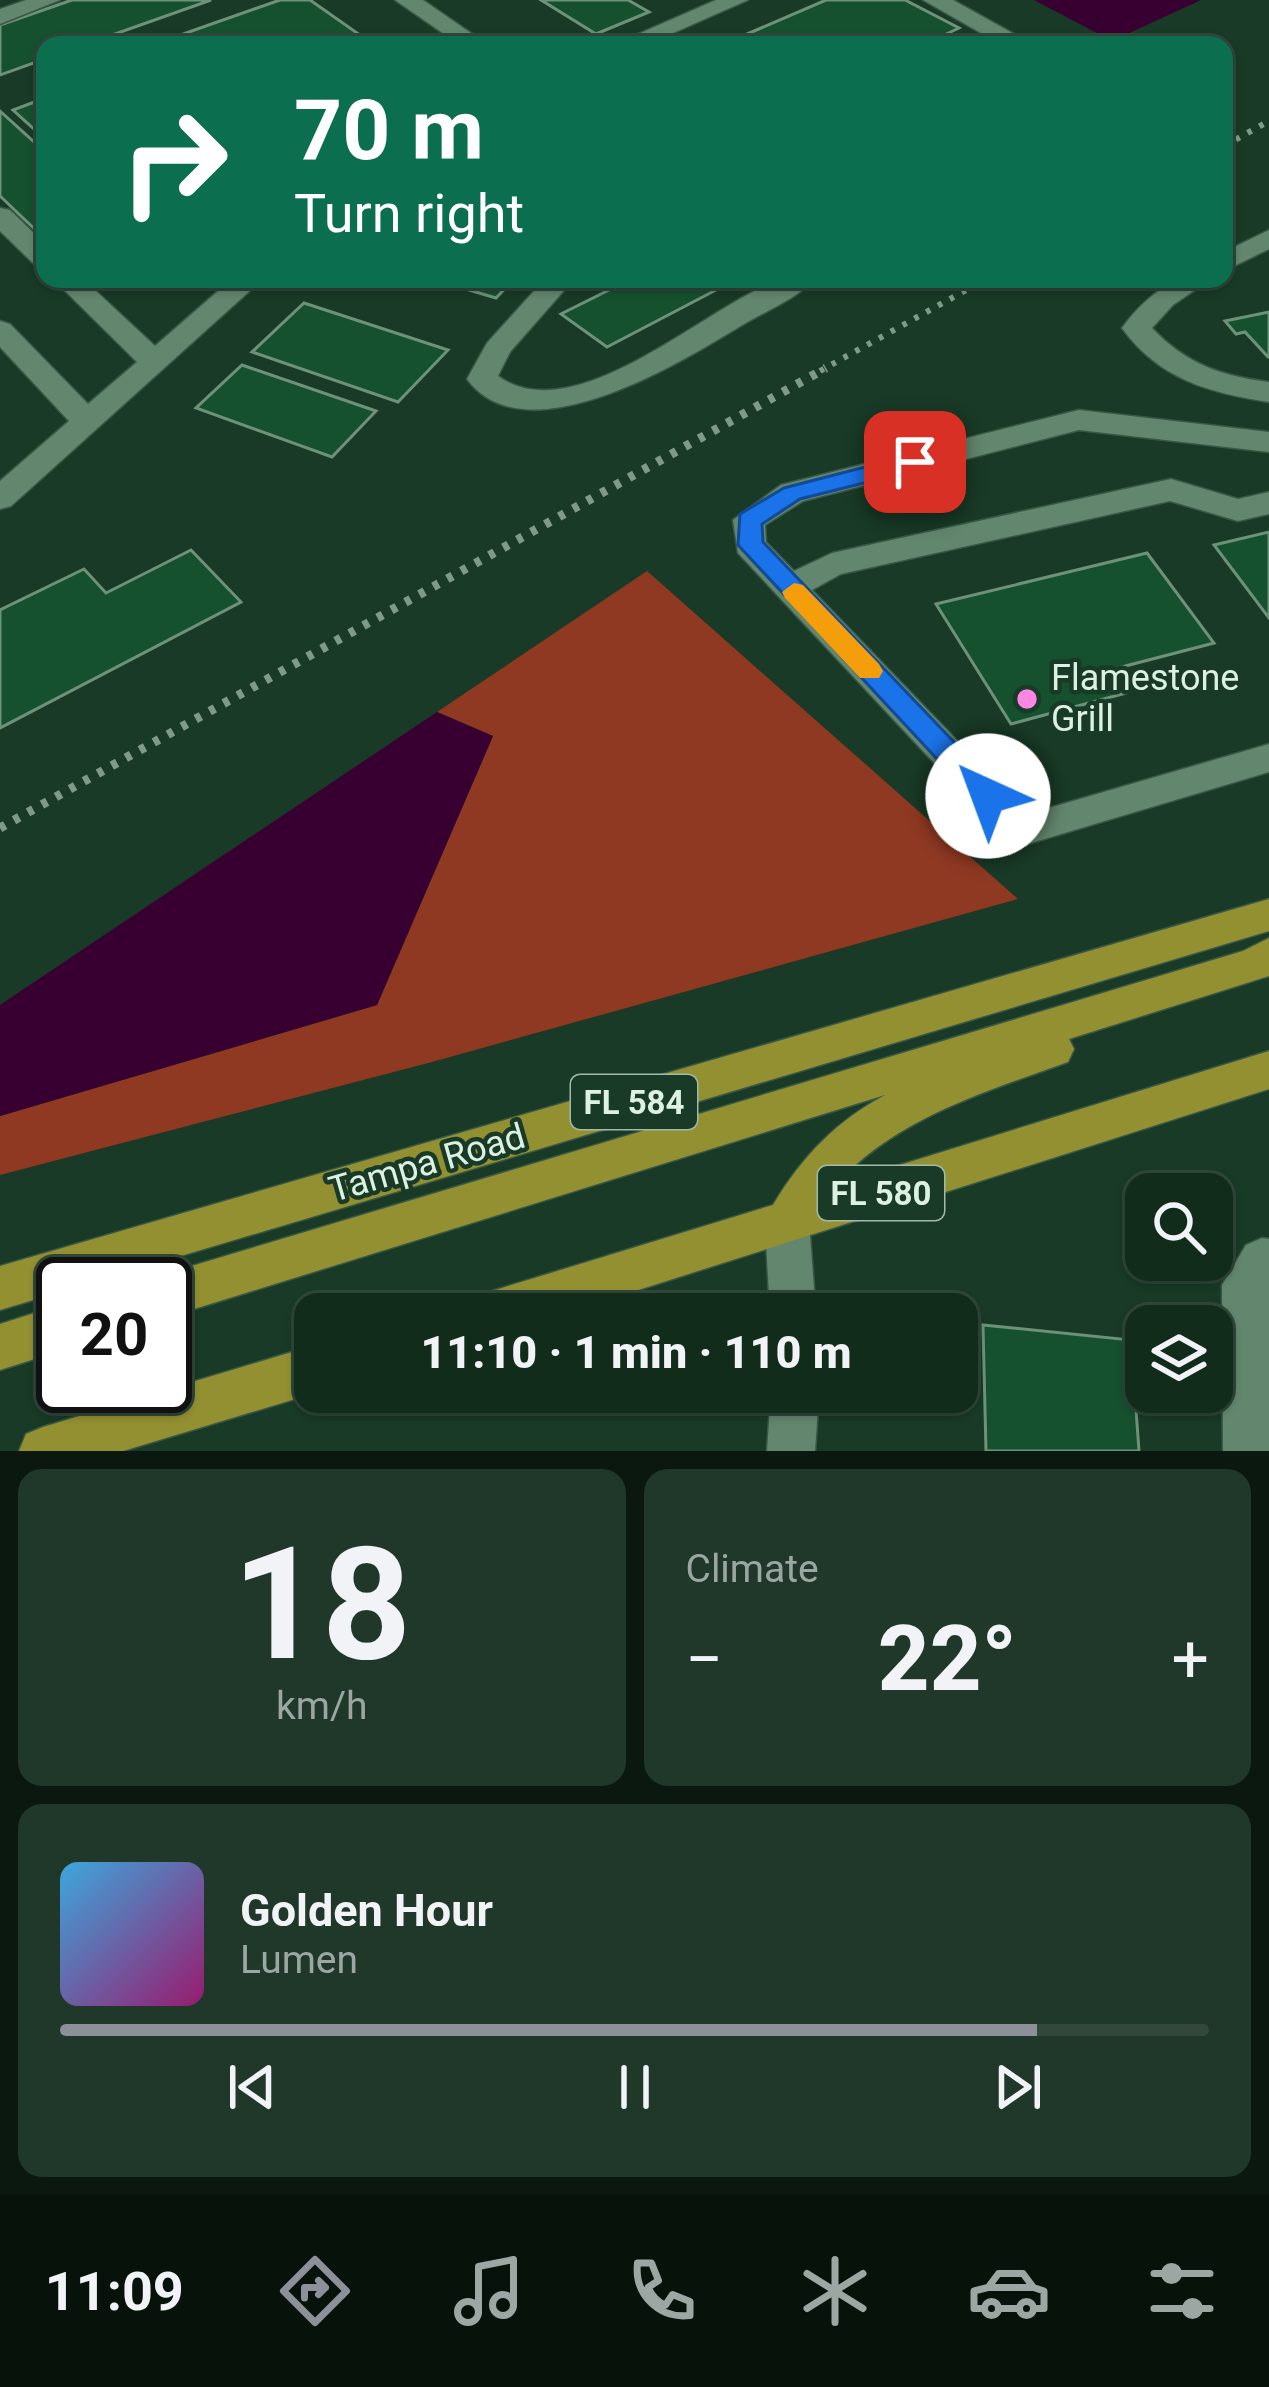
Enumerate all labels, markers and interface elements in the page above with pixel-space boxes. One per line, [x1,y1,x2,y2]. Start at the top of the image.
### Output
text: 70 m [294,81,484,180]
icon: right [96,84,252,240]
text: Turn right [294,182,524,245]
pin [864,411,966,513]
icon: arrive [882,429,948,495]
place label: Flamestone Grill [1051,657,1239,740]
marker: Flamestone Grill [1014,686,1040,712]
position arrow [925,733,1051,859]
road number: FL 584 [571,1075,697,1129]
street label: Tampa Road [324,1115,530,1211]
road number: FL 580 [818,1166,944,1220]
map controls [1125,1173,1233,1413]
button: search [1125,1173,1233,1281]
speed limit sign: 20 [36,1257,192,1413]
button: layers [1125,1305,1233,1413]
text: 11:10 · 1 min · 110 m [420,1326,852,1379]
text: 18 [232,1513,411,1696]
text: Climate [686,1546,819,1592]
text: 22° [878,1607,1017,1712]
text: − [686,1621,723,1698]
text: + [1172,1621,1209,1698]
text: km/h [276,1683,368,1729]
text: Golden Hour [240,1884,493,1937]
text: Lumen [240,1937,358,1983]
icon: previous [219,2054,285,2120]
icon: pause [602,2054,668,2120]
icon: next [985,2054,1051,2120]
icon: directions [273,2249,357,2333]
icon: music [447,2249,531,2333]
icon: phone [620,2249,704,2333]
icon: climate [793,2249,877,2333]
icon: car [967,2249,1051,2333]
icon: filters [1140,2249,1224,2333]
text: 11:09 [45,2260,184,2323]

